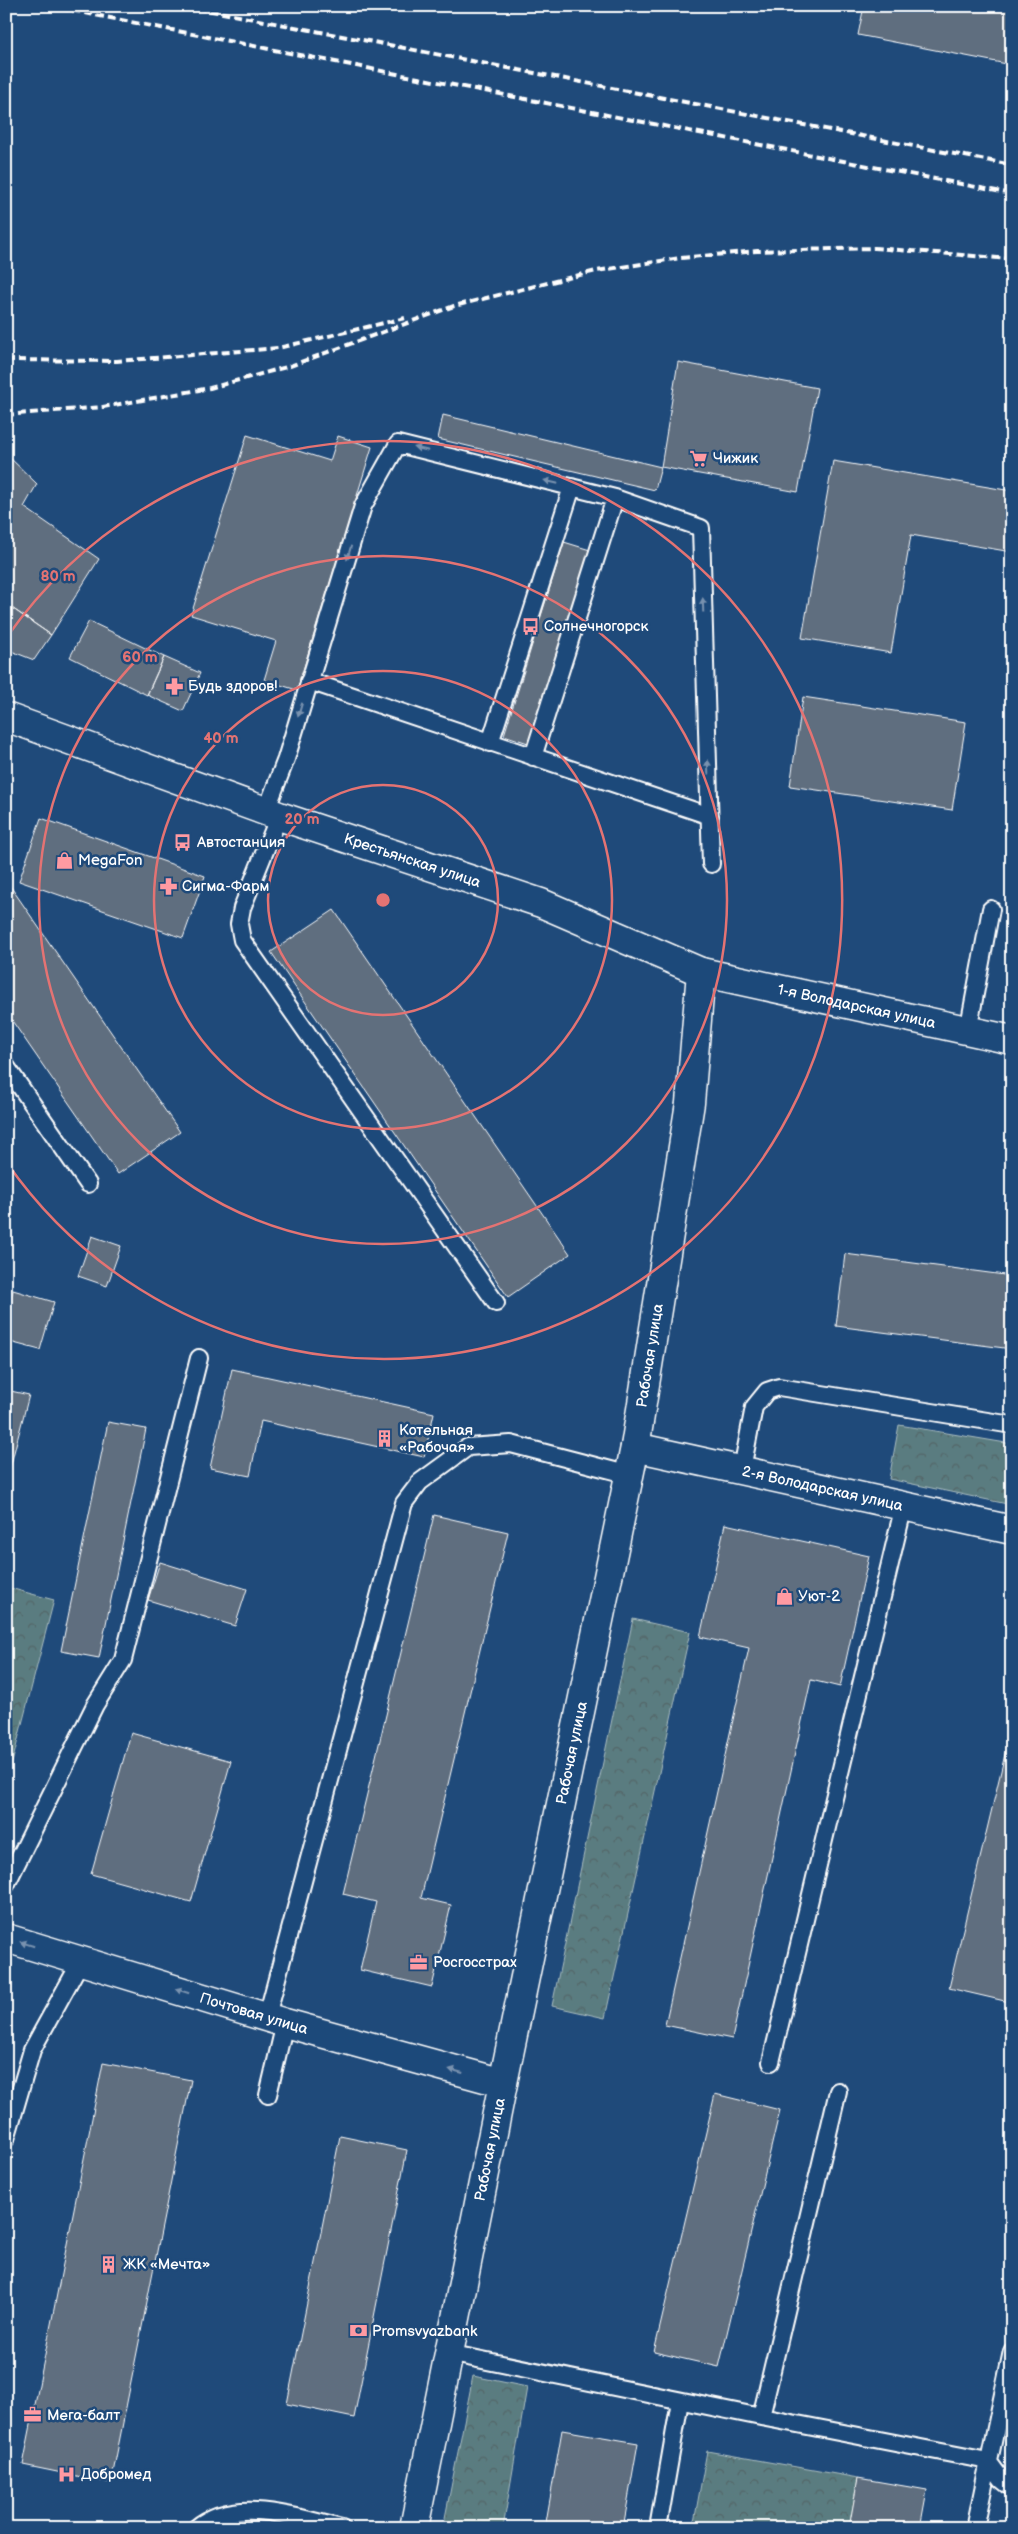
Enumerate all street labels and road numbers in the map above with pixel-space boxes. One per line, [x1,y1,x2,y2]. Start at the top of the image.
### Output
street label: Крестьянская улица [342,829,483,892]
street label: 1-я Володарская улица [776,980,938,1033]
street label: Рабочая улица [632,1302,667,1409]
street label: 2-я Володарская улица [740,1461,905,1515]
street label: Рабочая улица [552,1699,592,1806]
street label: Почтовая улица [197,1988,310,2038]
street label: Рабочая улица [470,2096,509,2203]

